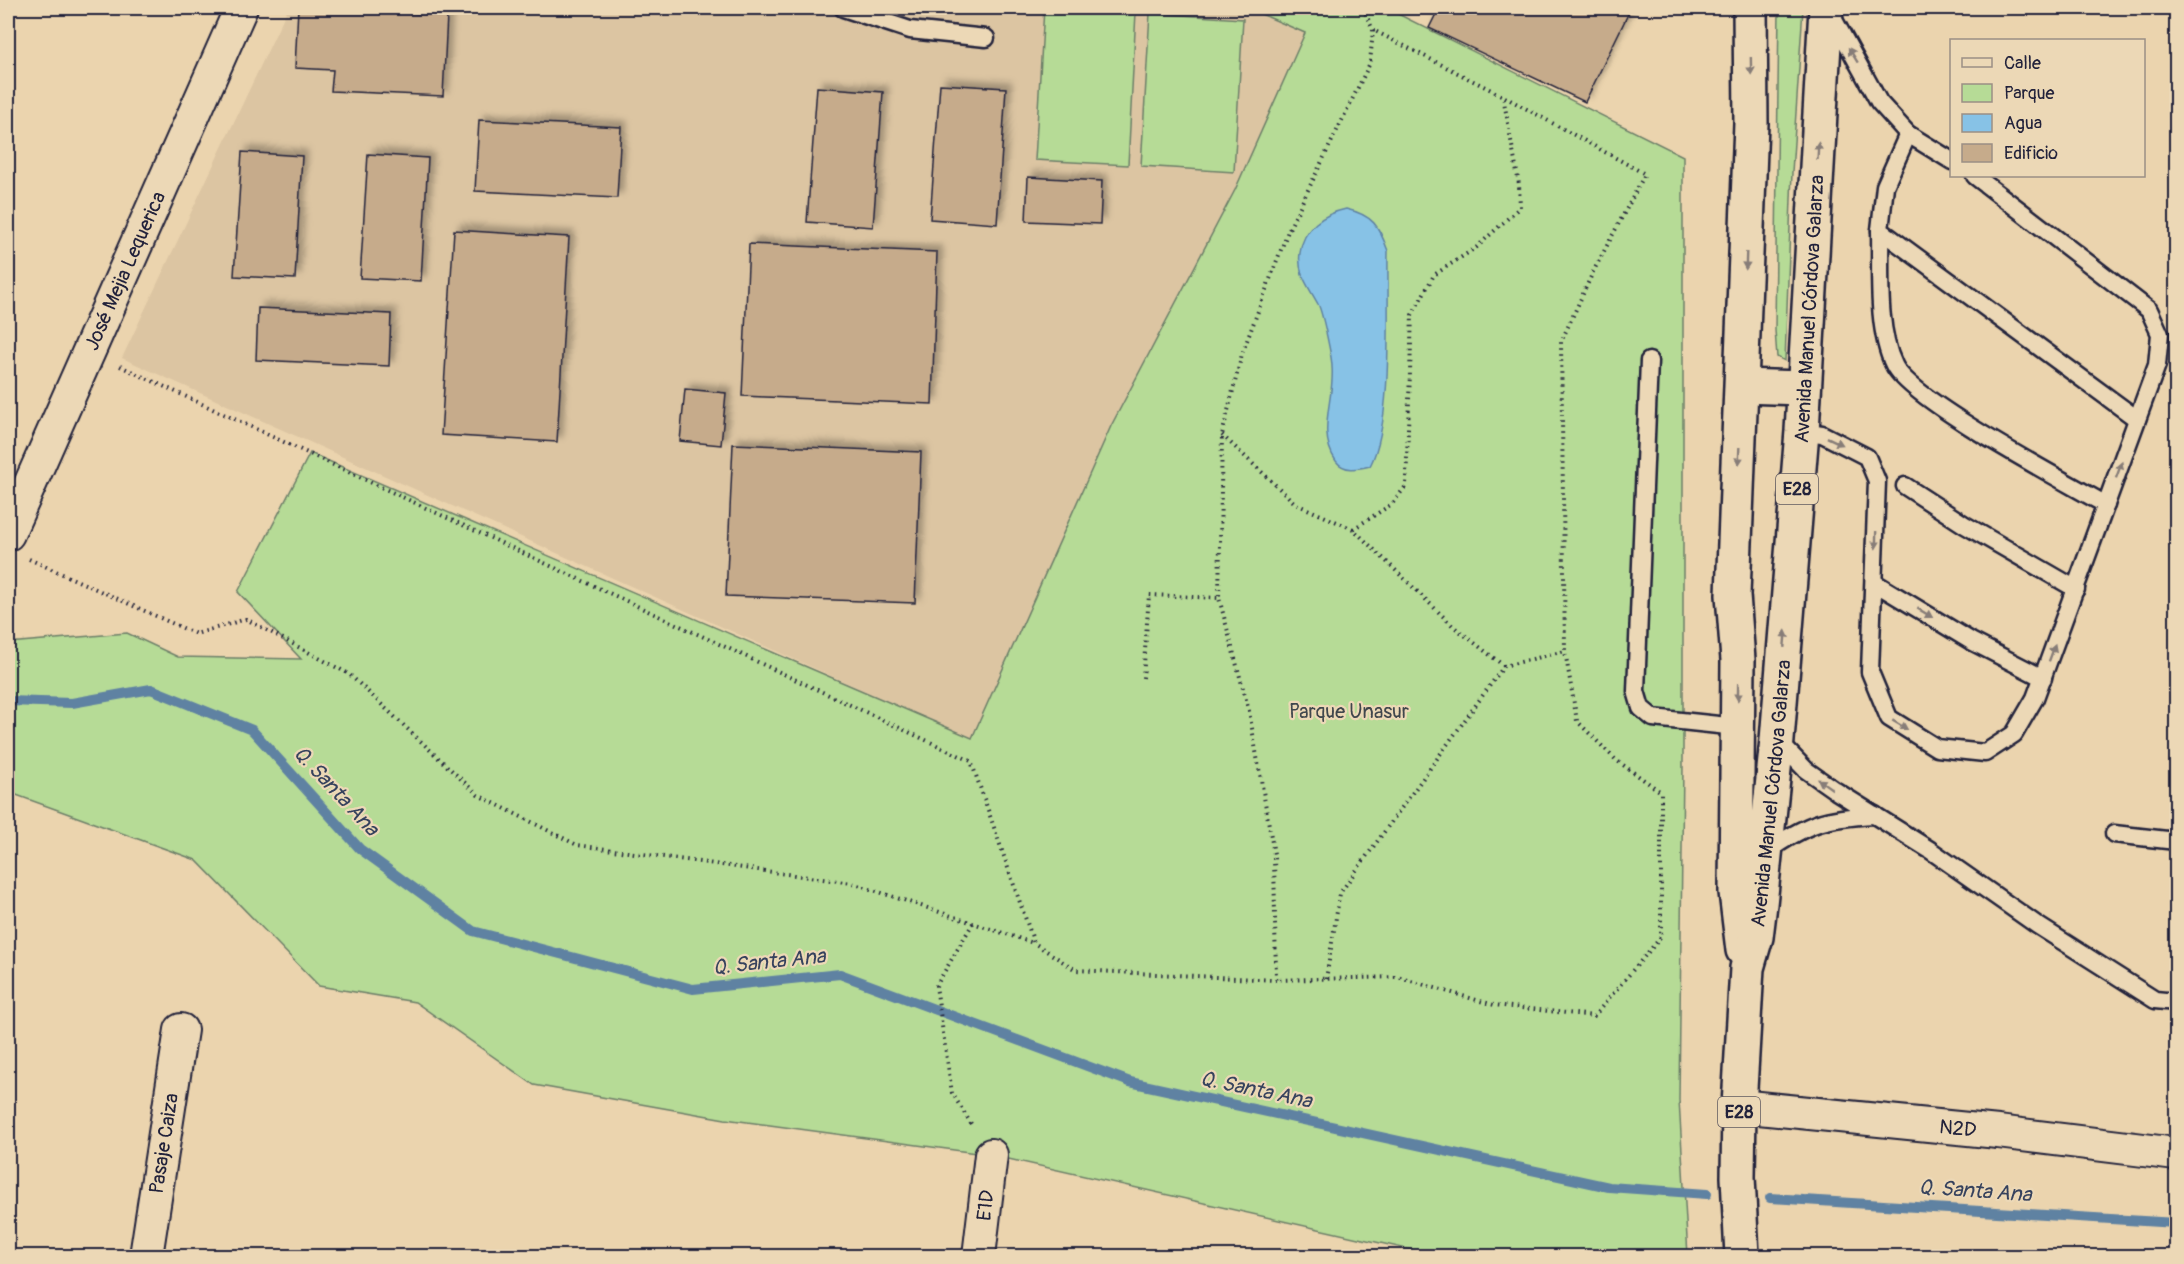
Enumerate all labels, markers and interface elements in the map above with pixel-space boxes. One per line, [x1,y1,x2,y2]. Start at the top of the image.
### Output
legend [1950,39,2145,177]
one-way arrow [1847,47,1858,63]
text: Calle [2004,52,2041,75]
one-way arrow [1746,56,1755,75]
text: Parque [2004,82,2054,105]
text: Agua [2004,112,2042,135]
one-way arrow [1814,142,1823,161]
text: Edificio [2004,142,2058,165]
street label: Avenida Manuel Córdova Galarza [1789,174,1829,444]
street label: José Mejia Lequerica [79,187,171,354]
one-way arrow [1742,251,1751,270]
one-way arrow [1827,436,1844,446]
one-way arrow [1734,446,1743,465]
one-way arrow [2114,461,2124,479]
road number: E28 [1776,474,1818,504]
one-way arrow [1871,530,1881,549]
one-way arrow [1917,608,1933,619]
one-way arrow [1780,629,1790,648]
one-way arrow [2048,644,2057,662]
street label: Avenida Manuel Córdova Galarza [1745,659,1796,928]
one-way arrow [1733,683,1742,702]
park label: Parque Unasur [1289,699,1409,724]
one-way arrow [1892,719,1908,730]
water label: Q. Santa Ana [288,740,385,842]
one-way arrow [1818,778,1834,790]
water label: Q. Santa Ana [711,943,828,981]
water label: Q. Santa Ana [1198,1065,1315,1115]
street label: Pasaje Caiza [143,1091,184,1195]
road number: E28 [1718,1097,1760,1127]
street label: N2D [1938,1114,1978,1142]
water label: Q. Santa Ana [1918,1174,2034,1208]
street label: E1D [971,1189,999,1222]

